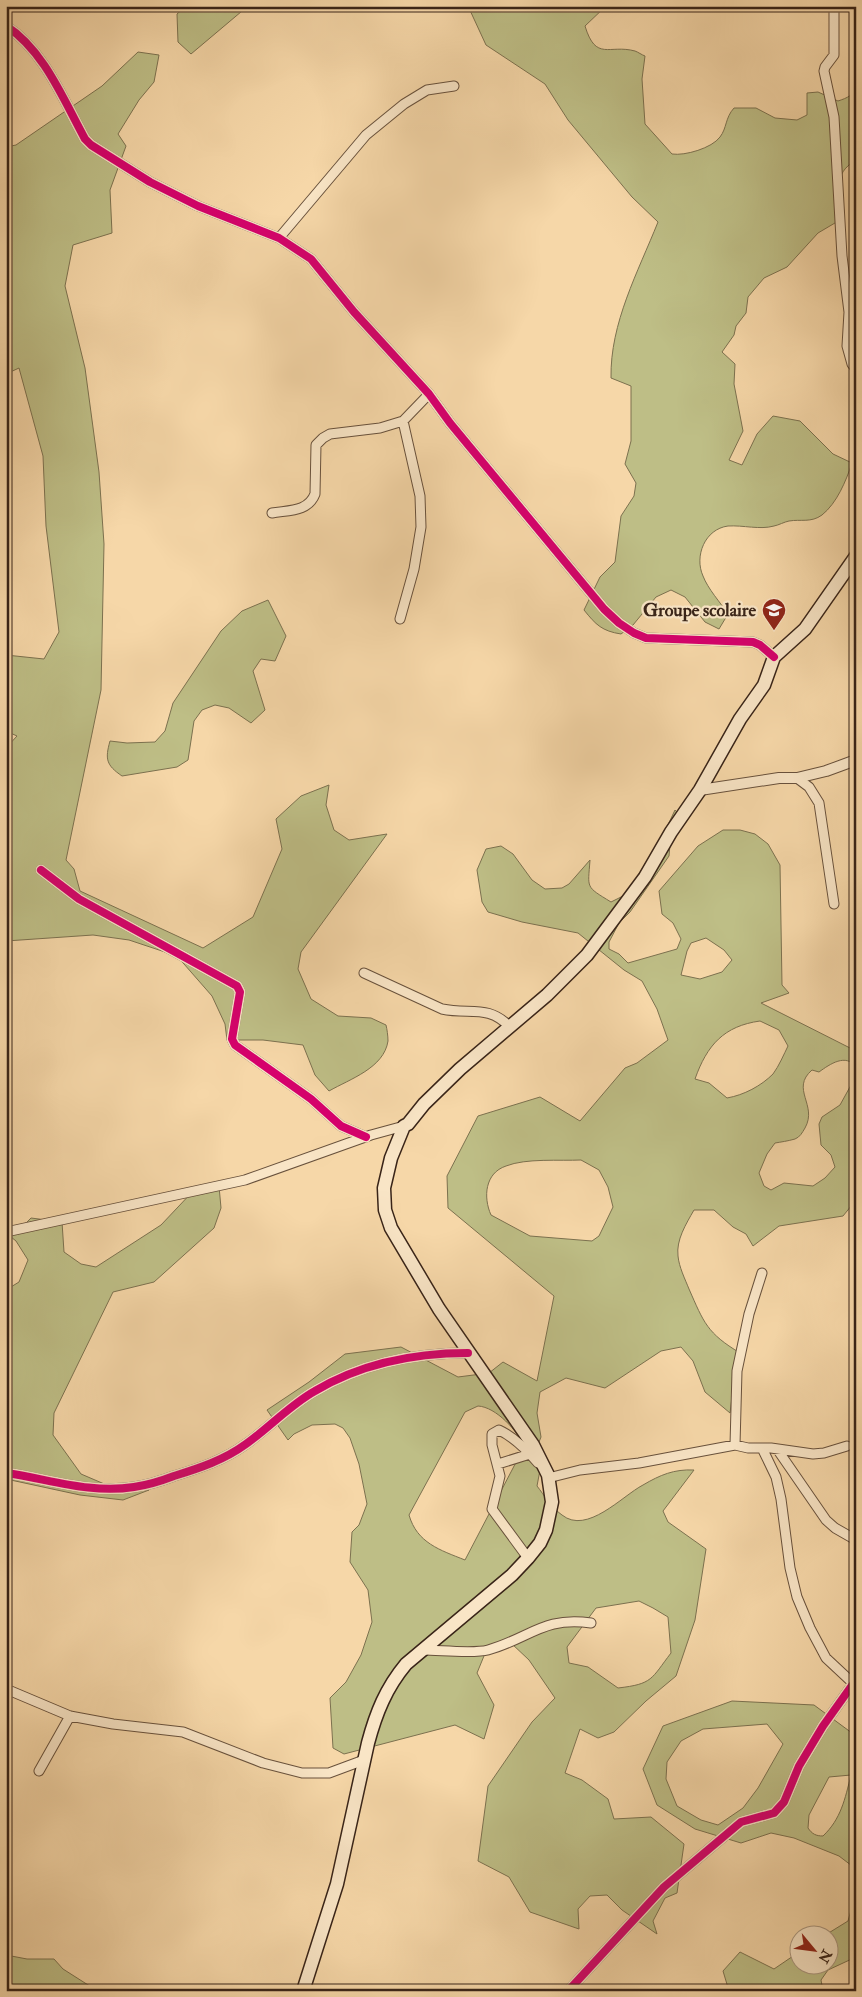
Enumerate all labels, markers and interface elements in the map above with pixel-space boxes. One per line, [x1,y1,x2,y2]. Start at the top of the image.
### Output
school or university icon: Groupe scolaire [761,597,787,631]
place label: Groupe scolaire [643,599,756,622]
north arrow [790,1924,840,1974]
text: N [814,1946,836,1966]

